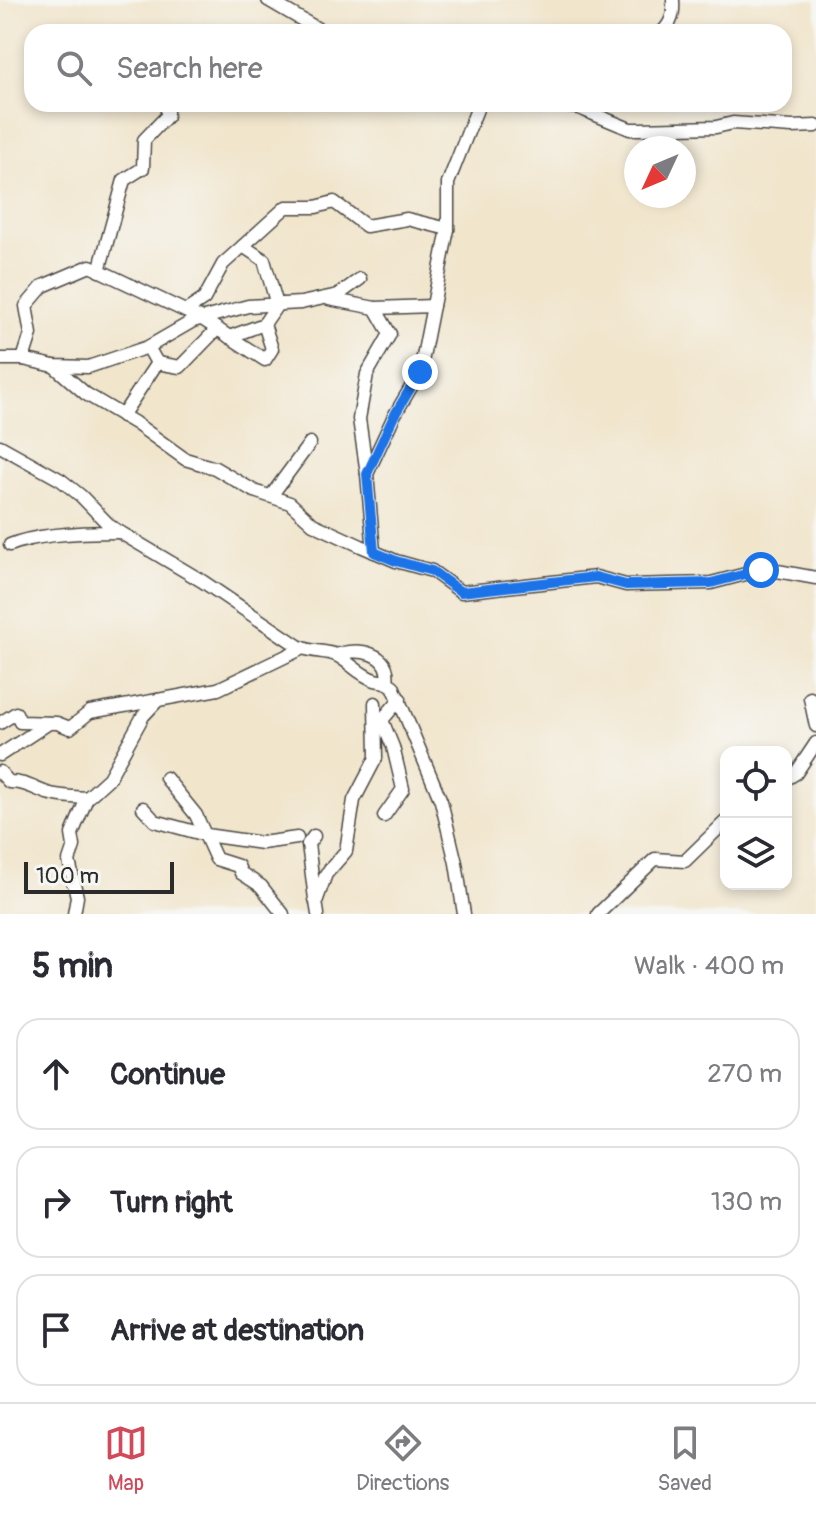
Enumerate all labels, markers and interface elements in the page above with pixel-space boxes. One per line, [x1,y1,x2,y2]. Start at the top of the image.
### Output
search box [24,24,792,112]
icon: search [52,46,96,90]
text: Search here [116,50,263,87]
north arrow [624,136,696,208]
route end [402,354,438,390]
route start [743,552,779,588]
map controls [720,746,792,890]
button: locate [720,746,792,818]
button: layers [720,818,792,890]
scale bar [24,858,174,894]
text: 100 m [36,862,99,890]
text: 5 min [32,945,113,988]
text: Walk · 400 m [634,950,784,982]
icon: ahead [34,1052,78,1096]
text: Continue [110,1056,225,1093]
text: 270 m [707,1058,782,1090]
icon: right [34,1180,78,1224]
text: Turn right [110,1184,233,1221]
text: 130 m [711,1186,782,1218]
icon: arrive [34,1308,78,1352]
text: Arrive at destination [110,1312,364,1349]
tab: Map [104,1421,148,1497]
tab: Directions [356,1421,449,1497]
tab: Saved [657,1421,712,1497]

